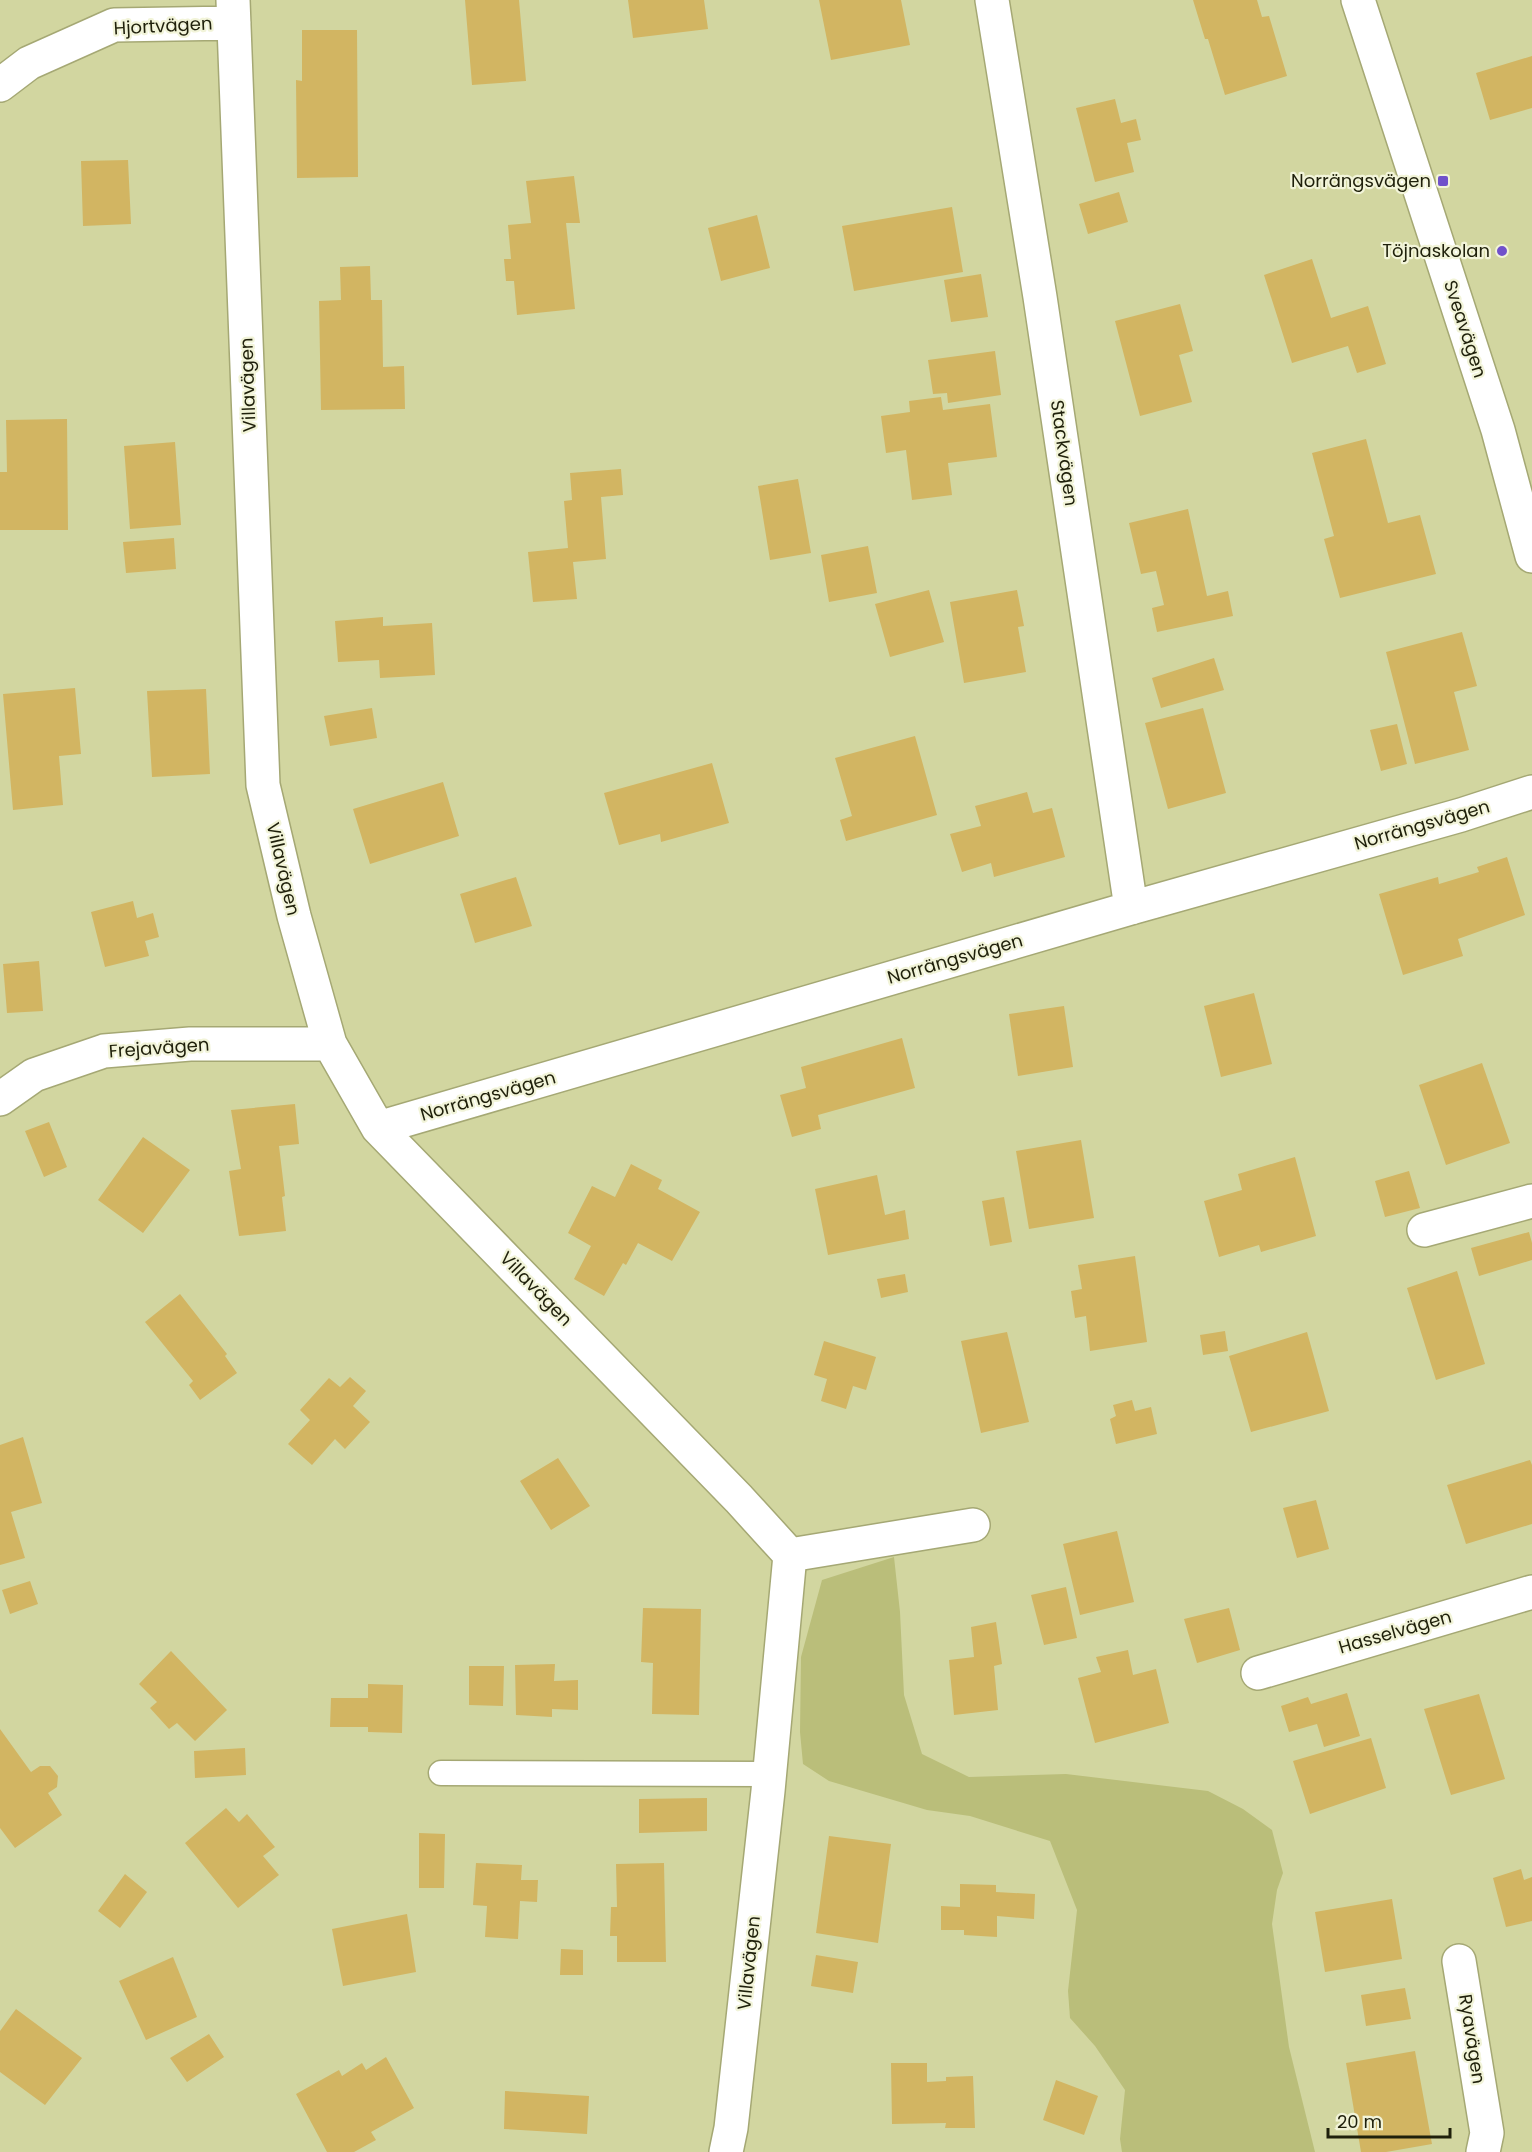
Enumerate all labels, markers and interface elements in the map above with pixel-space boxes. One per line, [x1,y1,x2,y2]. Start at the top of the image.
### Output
street label: Hjortvägen [113,10,213,41]
place label: Norrängsvägen [1291,168,1431,193]
marker: Norrängsvägen [1436,174,1450,188]
place label: Töjnaskolan [1382,238,1490,263]
marker: Töjnaskolan [1495,244,1509,258]
street label: Sveavägen [1438,277,1493,381]
street label: Villavägen [233,337,262,433]
street label: Stackvägen [1045,398,1084,507]
street label: Norrängsvägen [1351,793,1493,856]
street label: Villavägen [261,820,306,918]
street label: Norrängsvägen [884,927,1026,990]
street label: Frejavägen [108,1032,210,1063]
street label: Norrängsvägen [417,1064,559,1127]
street label: Villavägen [494,1246,578,1331]
street label: Hasselvägen [1336,1603,1454,1660]
street label: Villavägen [731,1915,766,2011]
street label: Ryavägen [1453,1992,1492,2086]
scale bar [1328,2101,1450,2139]
text: 20 m [1337,2109,1382,2134]

